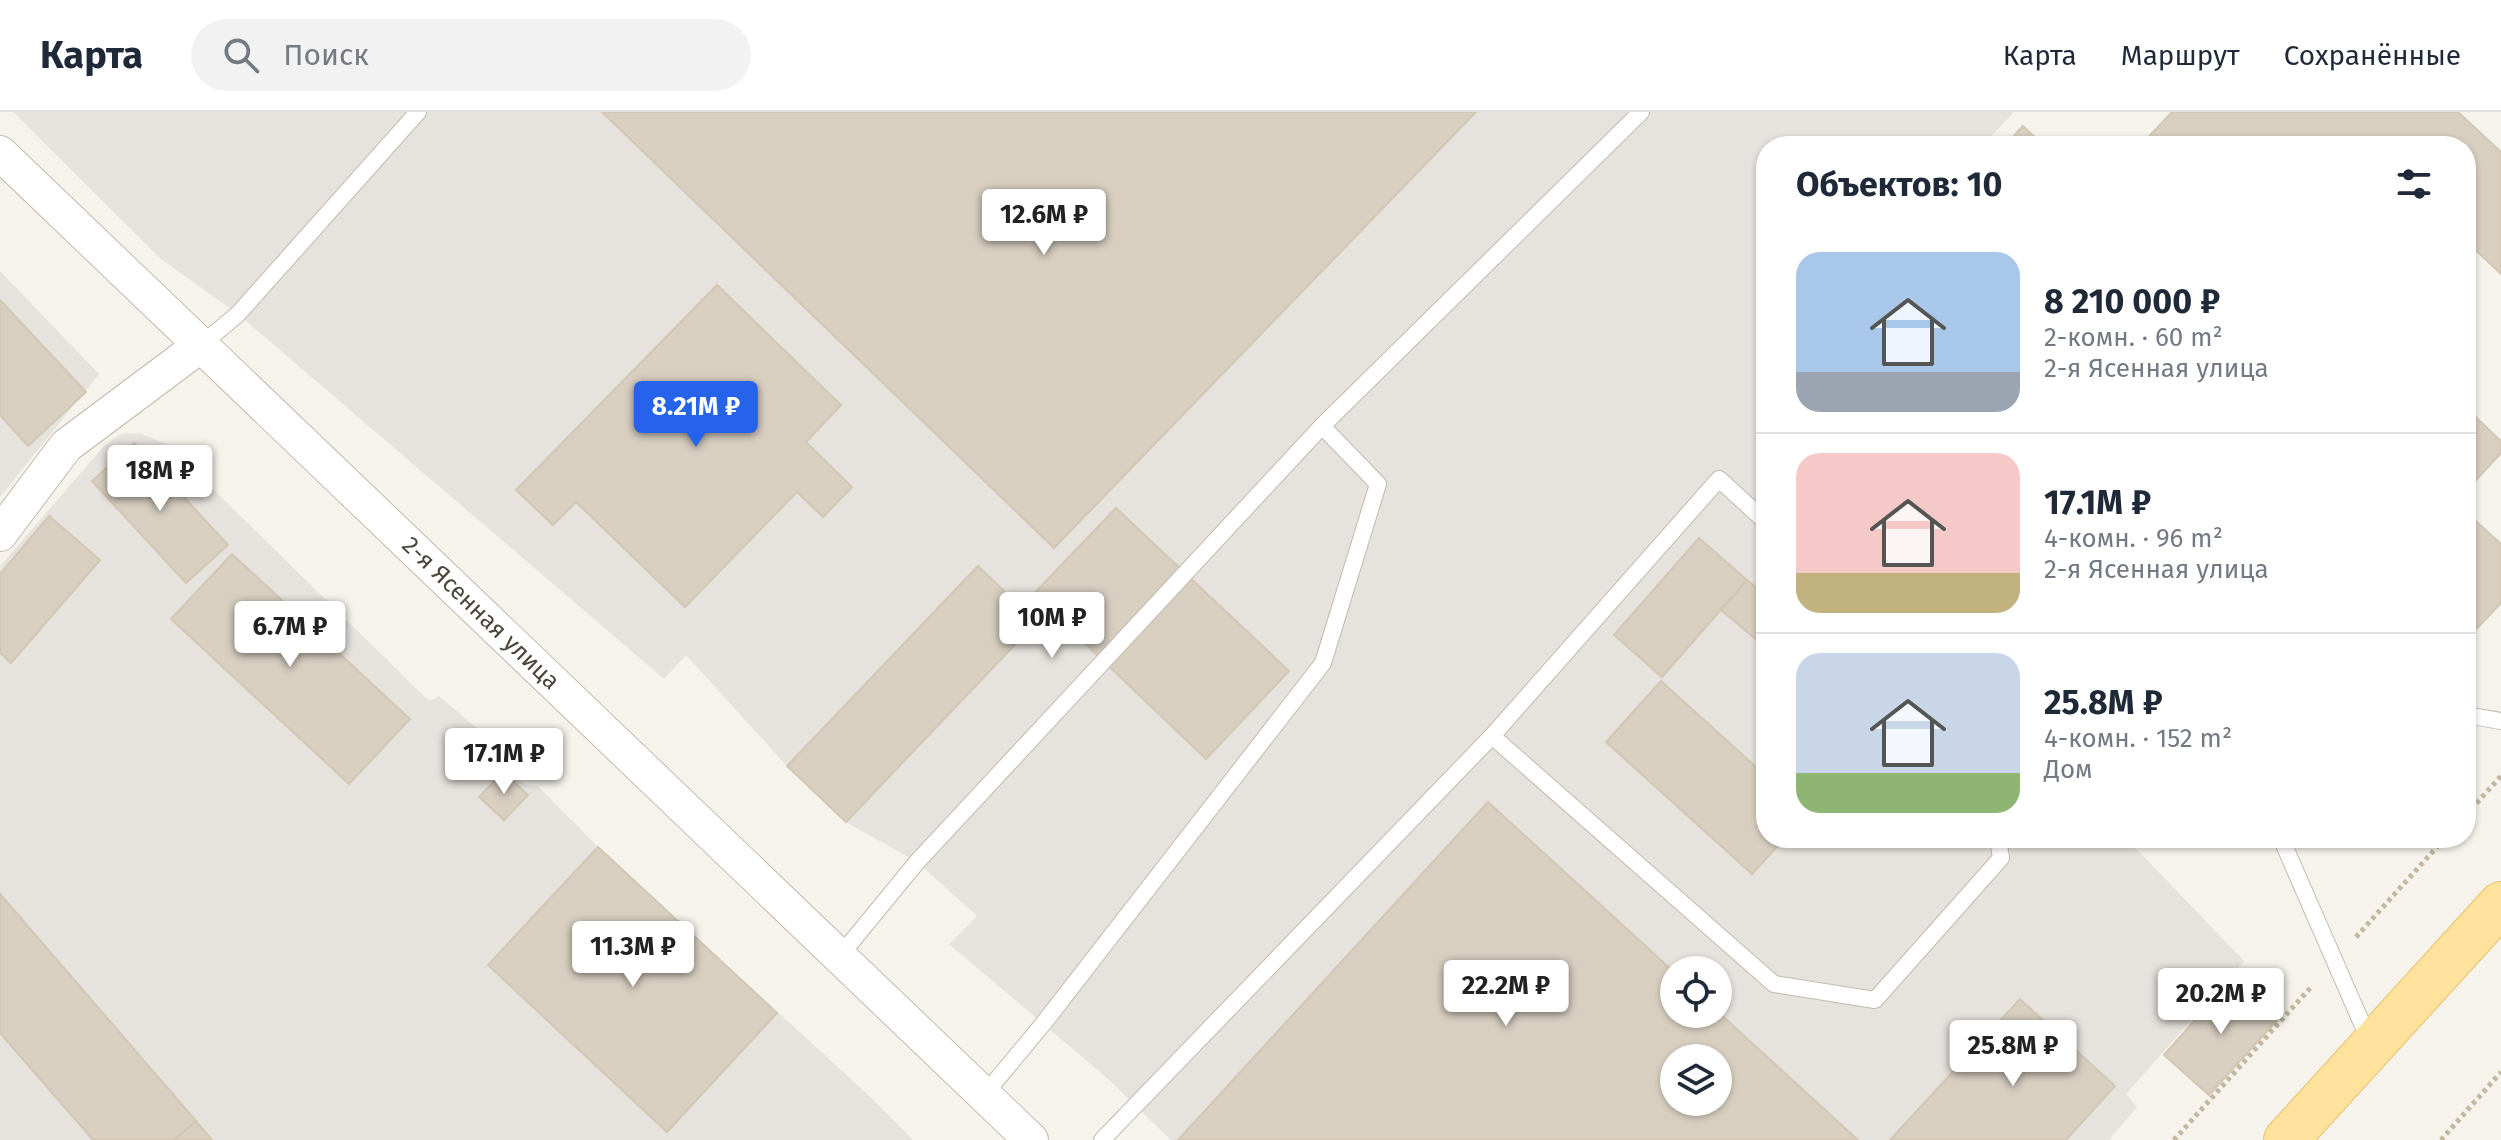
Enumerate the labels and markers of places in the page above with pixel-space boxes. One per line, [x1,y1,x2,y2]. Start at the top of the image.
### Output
pin: 12.6M ₽ [970,189,1118,257]
pin: 8.21M ₽ [622,381,770,449]
pin: 18M ₽ [104,445,216,513]
pin: 10M ₽ [996,592,1108,660]
pin: 6.7M ₽ [225,601,355,669]
pin: 17.1M ₽ [430,728,578,796]
pin: 11.3M ₽ [559,921,707,989]
pin: 22.2M ₽ [1432,960,1580,1028]
pin: 20.2M ₽ [2147,968,2295,1036]
pin: 25.8M ₽ [1939,1020,2087,1088]

